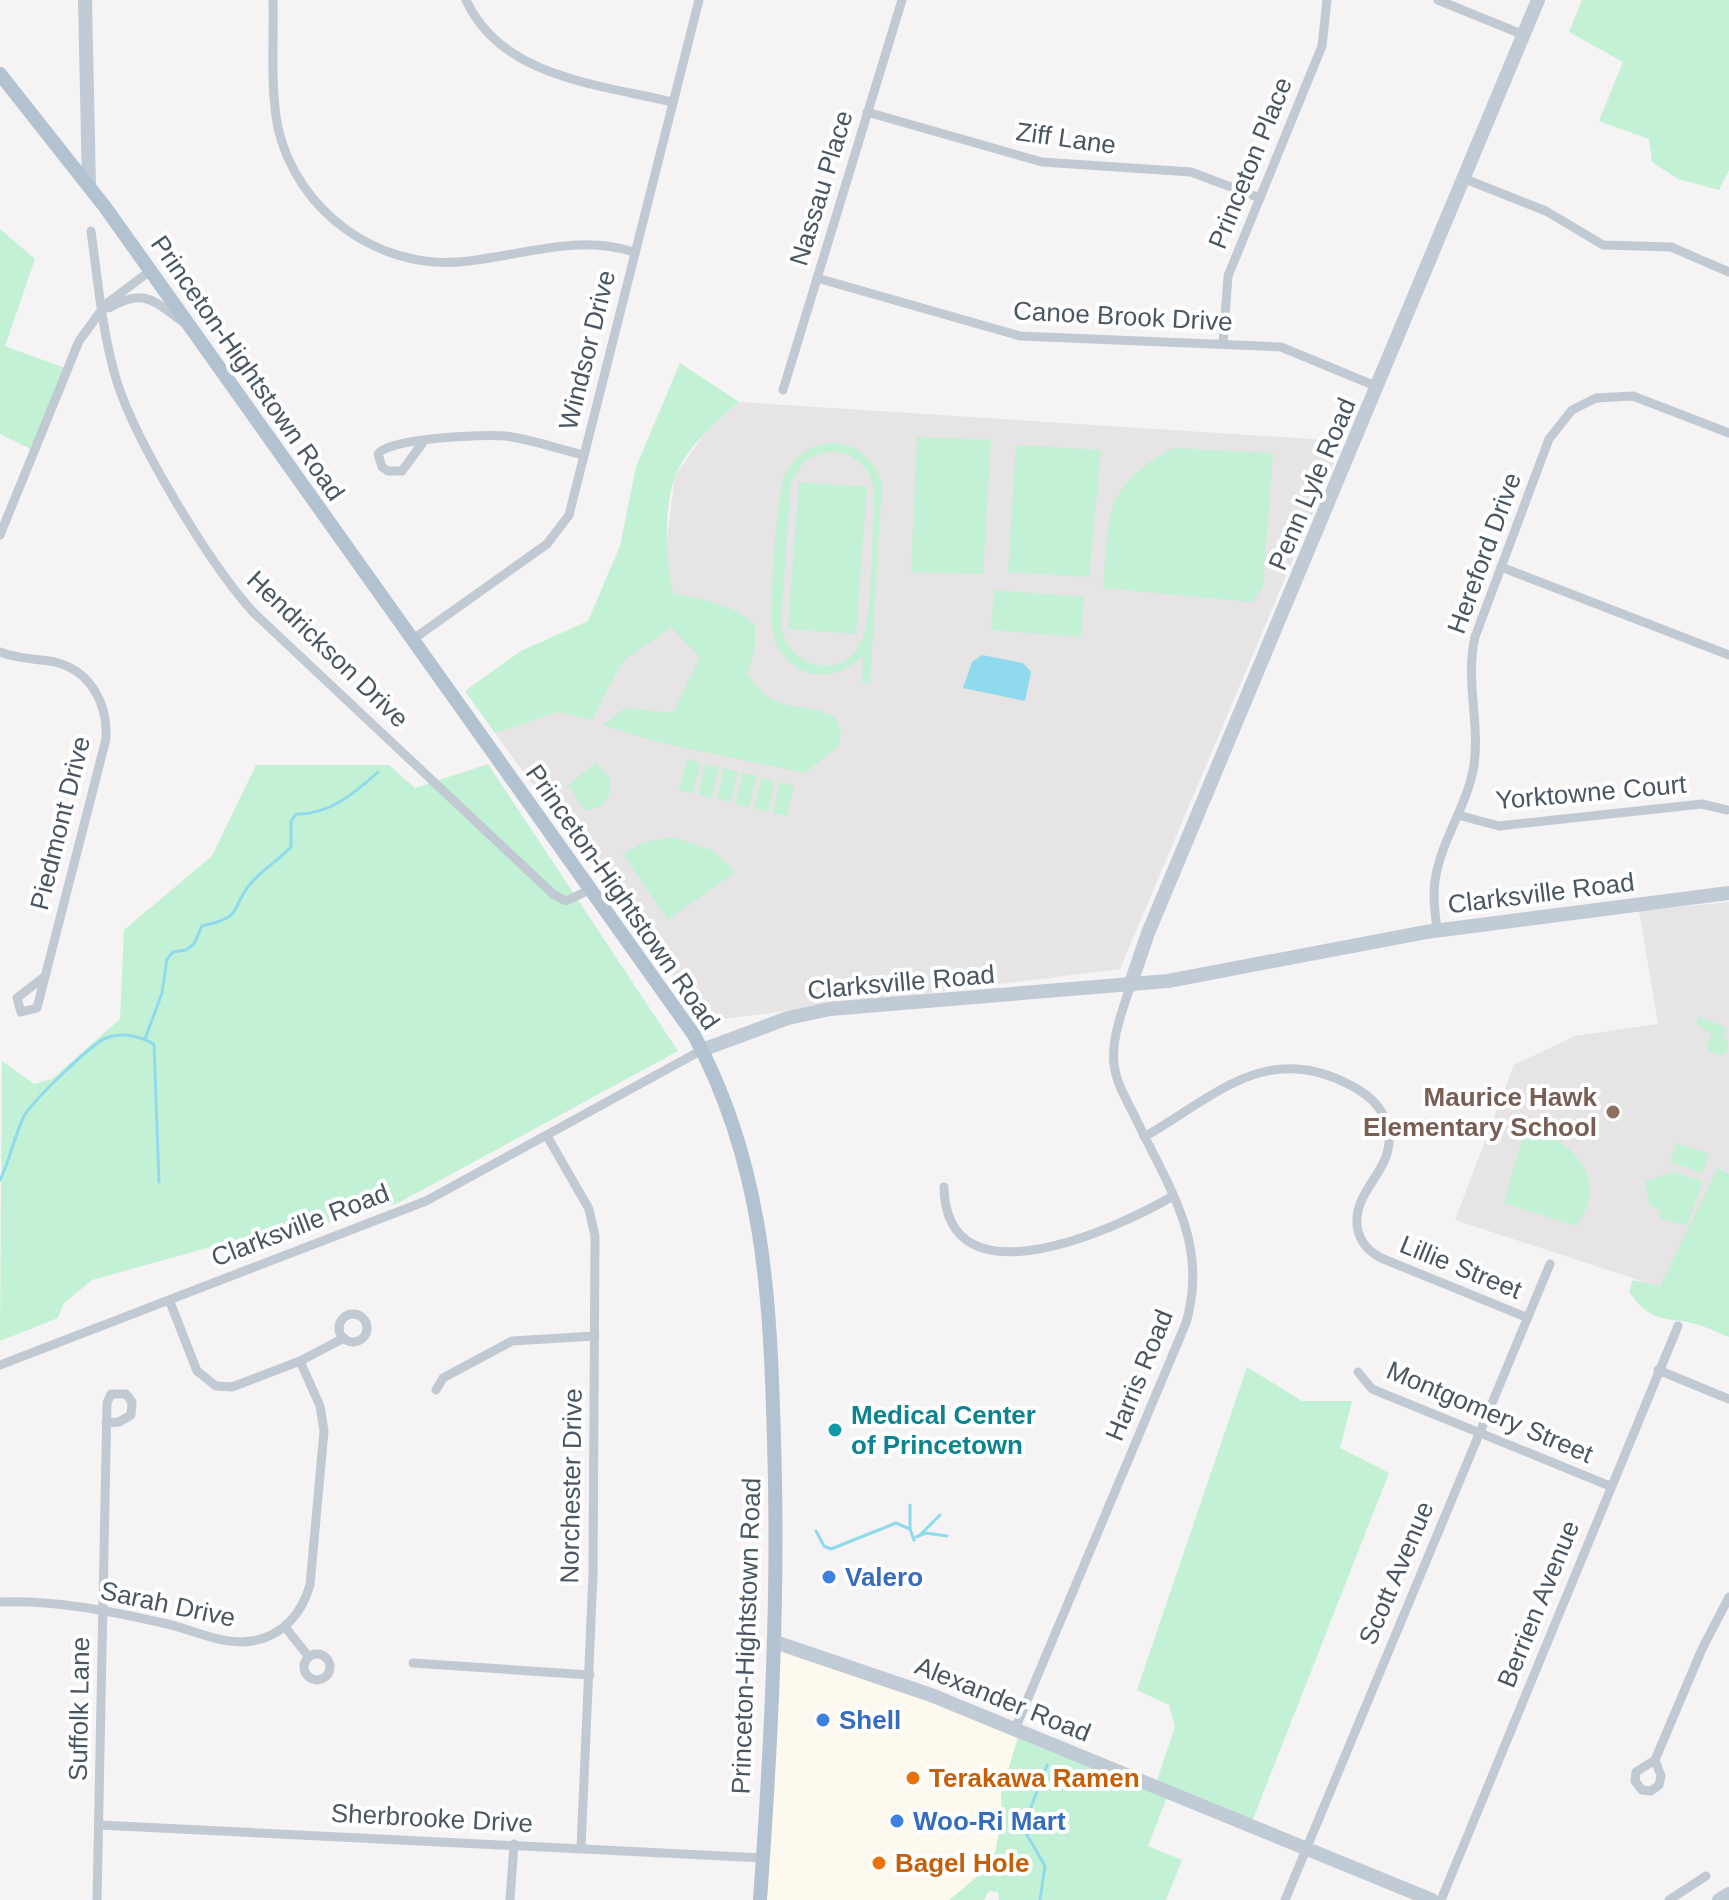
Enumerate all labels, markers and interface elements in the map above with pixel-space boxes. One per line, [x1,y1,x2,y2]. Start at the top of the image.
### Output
street label: Princeton Place [1202,73,1298,253]
street label: Nassau Place [783,107,859,269]
street label: Ziff Lane [1014,116,1118,160]
street label: Princeton-Hightstown Road [145,230,351,506]
street label: Windsor Drive [553,267,621,433]
street label: Canoe Brook Drive [1013,295,1233,337]
street label: Penn Lyle Road [1262,393,1362,575]
street label: Hereford Drive [1441,468,1527,638]
street label: Hendrickson Drive [241,564,415,734]
street label: Piedmont Drive [24,733,96,913]
street label: Princeton-Hightstown Road [520,759,726,1035]
street label: Yorktowne Court [1494,769,1688,815]
street label: Clarksville Road [1446,867,1636,919]
street label: Clarksville Road [806,959,996,1005]
place label: Maurice Hawk Elementary School [1363,1082,1598,1142]
marker: Maurice Hawk Elementary School [1604,1103,1622,1121]
street label: Clarksville Road [207,1177,393,1273]
street label: Lillie Street [1396,1229,1527,1305]
street label: Harris Road [1099,1305,1179,1445]
street label: Montgomery Street [1382,1355,1598,1469]
street label: Norchester Drive [554,1388,588,1584]
place label: Medical Center of Princetown [851,1400,1036,1460]
marker: Medical Center of Princetown [826,1421,844,1439]
street label: Princeton-Hightstown Road [725,1477,767,1795]
street label: Scott Avenue [1352,1497,1440,1649]
street label: Berrien Avenue [1491,1516,1585,1692]
place label: Valero [845,1562,923,1592]
marker: Valero [820,1568,838,1586]
street label: Sarah Drive [98,1575,238,1633]
street label: Suffolk Lane [63,1637,95,1781]
street label: Alexander Road [911,1650,1095,1748]
place label: Shell [839,1705,901,1735]
marker: Shell [814,1711,832,1729]
place label: Terakawa Ramen [929,1763,1140,1793]
marker: Terakawa Ramen [904,1769,922,1787]
street label: Sherbrooke Drive [330,1798,534,1838]
place label: Woo-Ri Mart [913,1806,1066,1836]
marker: Woo-Ri Mart [888,1812,906,1830]
place label: Bagel Hole [895,1848,1029,1878]
marker: Bagel Hole [870,1854,888,1872]

